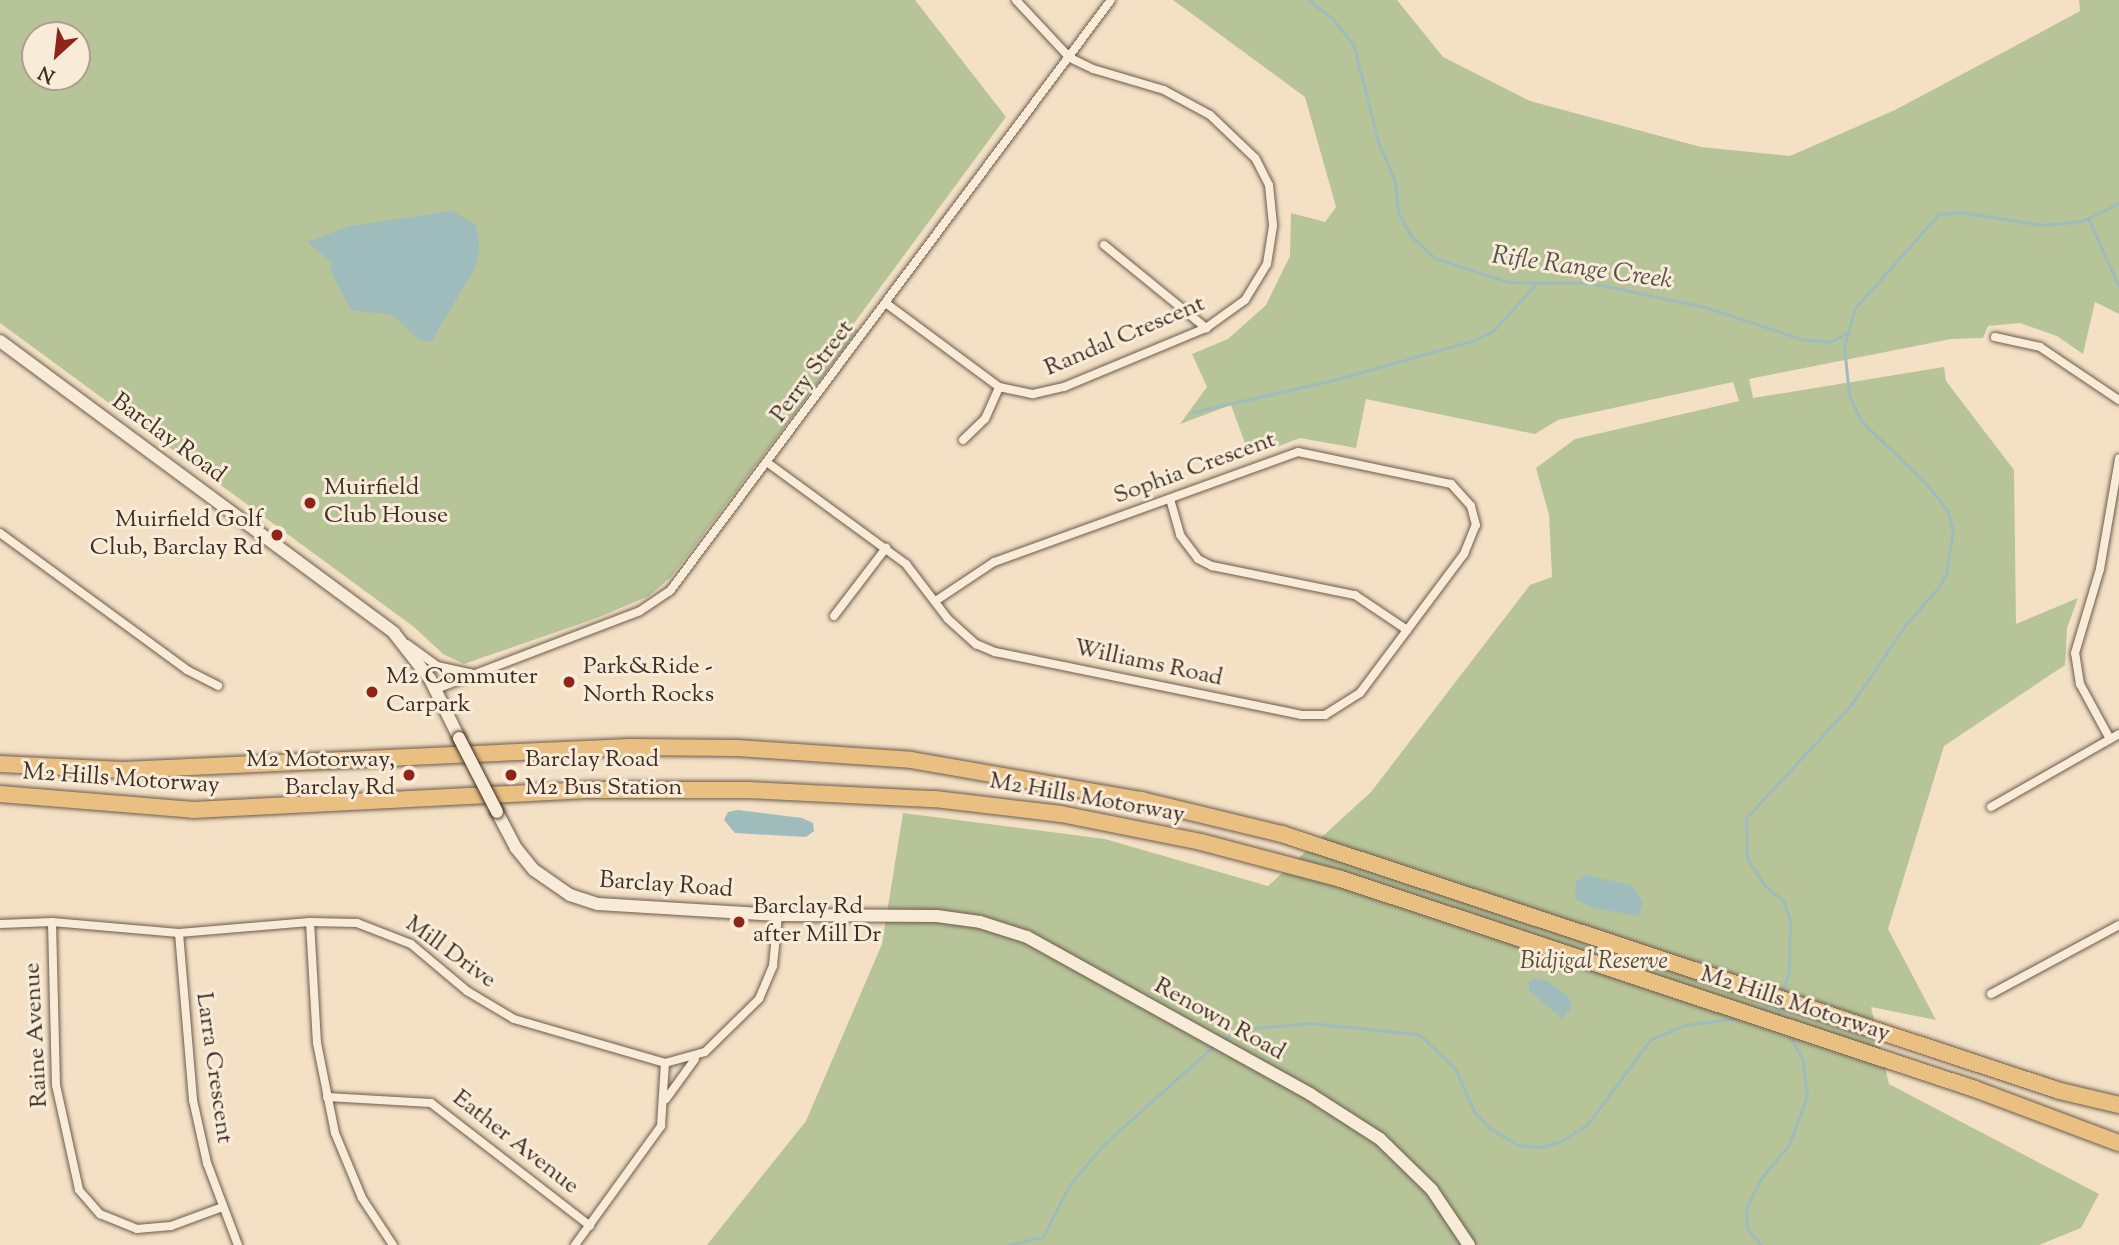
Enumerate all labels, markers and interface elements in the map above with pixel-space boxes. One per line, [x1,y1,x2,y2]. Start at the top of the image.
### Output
north arrow [21,21,91,91]
text: N [34,58,60,89]
water label: Rifle Range Creek [1490,241,1674,297]
street label: Randal Crescent [1040,290,1210,384]
street label: Perry Street [765,315,861,429]
street label: Barclay Road [105,388,231,490]
street label: Sophia Crescent [1110,426,1280,512]
place label: Muirfield Club House [324,475,448,531]
marker: Muirfield Club House [302,495,318,511]
place label: Muirfield Golf Club, Barclay Rd [90,507,263,563]
marker: Muirfield Golf Club, Barclay Rd [269,527,285,543]
street label: Williams Road [1071,634,1225,694]
place label: Park&Ride - North Rocks [583,654,714,710]
place label: M2 Commuter Carpark [386,664,538,720]
marker: Park&Ride - North Rocks [561,674,577,690]
marker: M2 Commuter Carpark [364,684,380,700]
place label: M2 Motorway, Barclay Rd [246,747,395,803]
place label: Barclay Road M2 Bus Station [525,747,682,803]
street label: M2 Hills Motorway [21,759,221,801]
marker: M2 Motorway, Barclay Rd [401,767,417,783]
marker: Barclay Road M2 Bus Station [503,767,519,783]
street label: M2 Hills Motorway [987,768,1187,830]
street label: Barclay Road [598,867,734,905]
place label: Barclay Rd after Mill Dr [753,894,881,950]
street label: Mill Drive [399,910,501,996]
marker: Barclay Rd after Mill Dr [731,914,747,930]
park label: Bidjigal Reserve [1520,949,1668,977]
street label: M2 Hills Motorway [1696,961,1894,1049]
street label: Raine Avenue [19,962,55,1108]
street label: Renown Road [1148,972,1290,1068]
street label: Larra Crescent [188,991,238,1145]
street label: Eather Avenue [446,1085,584,1201]

